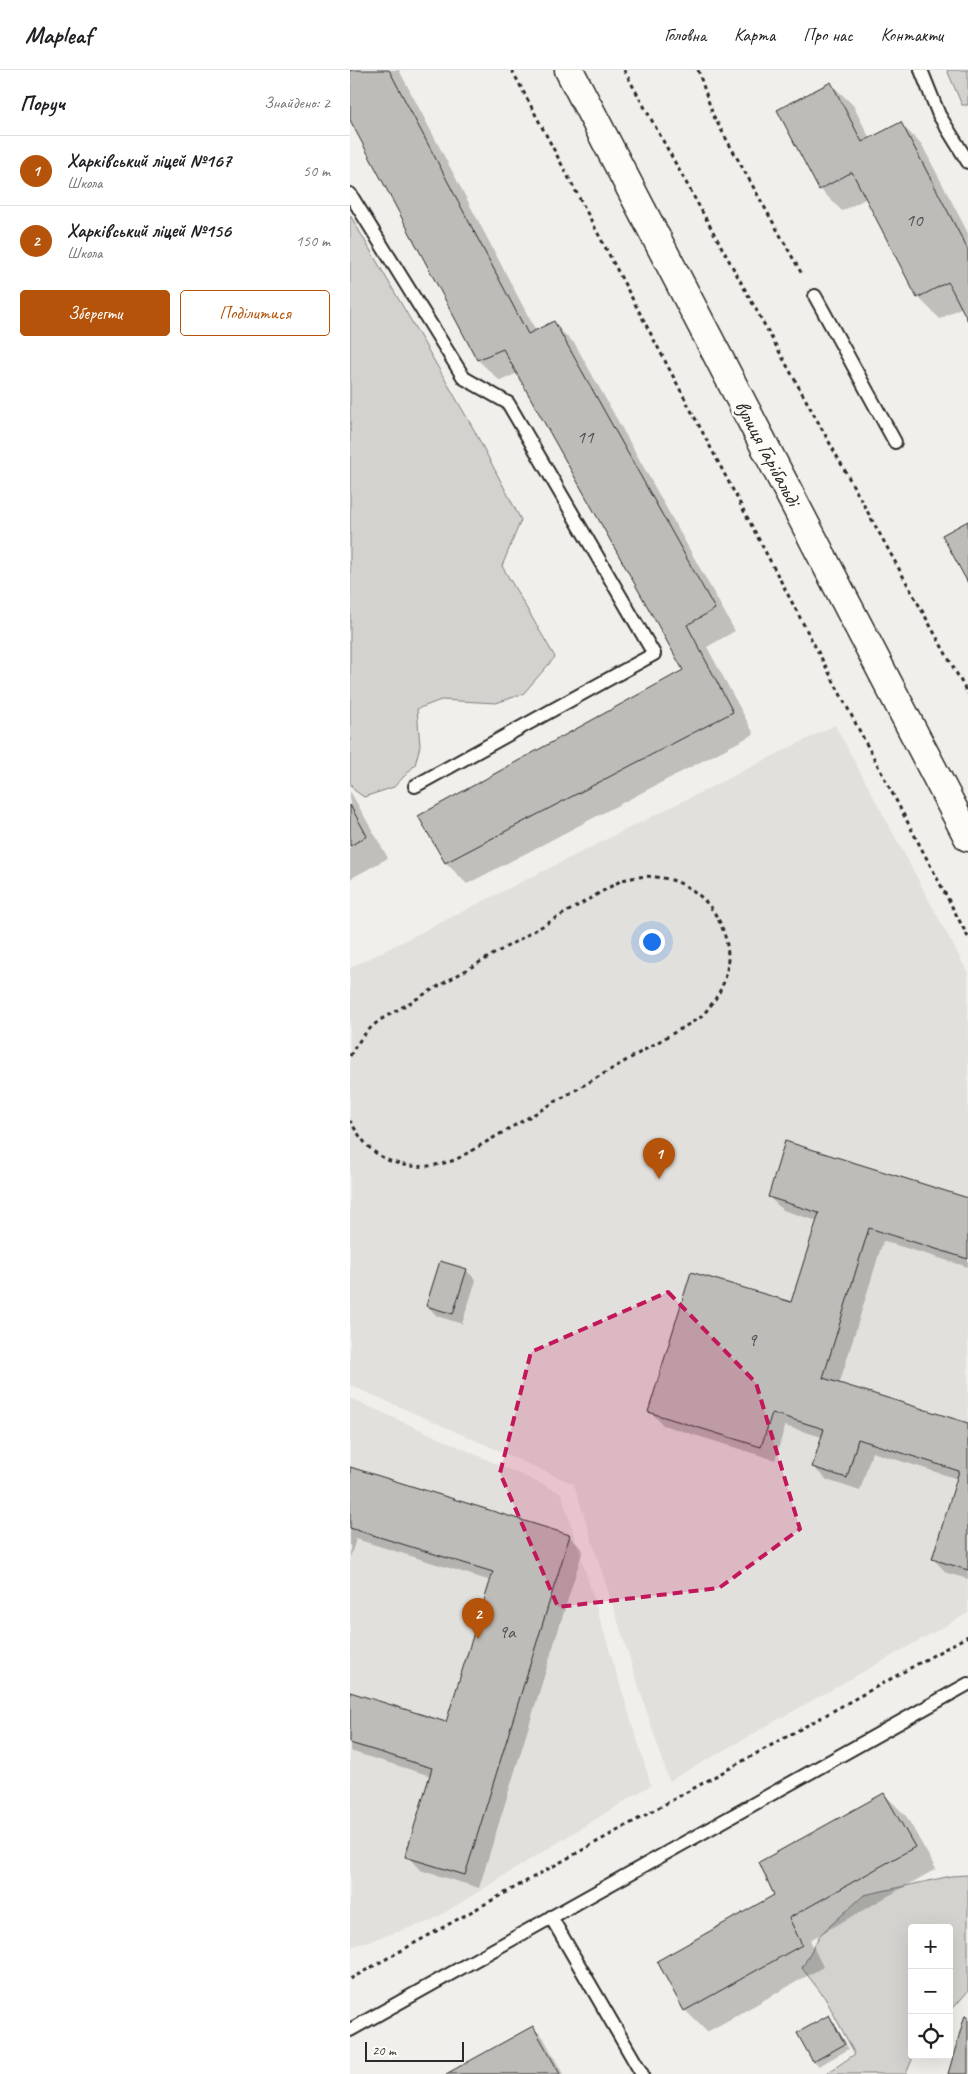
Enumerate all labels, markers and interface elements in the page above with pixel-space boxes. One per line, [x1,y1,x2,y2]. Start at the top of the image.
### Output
text: Mapleaf [25,20,92,50]
text: Головна [664,24,706,46]
text: Карта [734,24,775,46]
text: Про нас [803,24,853,46]
text: Контакти [881,24,943,46]
text: Поруч [20,90,65,116]
text: Знайдено: 2 [264,93,330,113]
text: Харківський ліцей №167 [67,149,231,173]
text: 1 [32,161,40,181]
text: 50 m [303,161,330,181]
text: Школа [67,173,102,193]
house number: 10 [905,208,924,232]
text: Харківський ліцей №156 [67,219,231,243]
text: 2 [32,231,40,251]
text: 150 m [296,231,330,251]
text: Школа [67,243,102,263]
button: Зберегти [20,290,170,336]
button: Поділитися [180,290,330,336]
street label: вулиця Гарібальді [729,396,808,513]
house number: 11 [576,425,595,449]
your location [639,929,665,955]
pin: 1 [643,1138,675,1179]
house number: 9 [748,1328,758,1352]
pin: 2 [462,1598,494,1639]
house number: 9а [499,1620,517,1644]
map controls [908,1924,953,2059]
button: + [908,1924,953,1969]
button: − [908,1969,953,2014]
button: locate [908,2014,953,2059]
scale bar [365,2039,464,2062]
text: 20 m [372,2042,396,2059]

